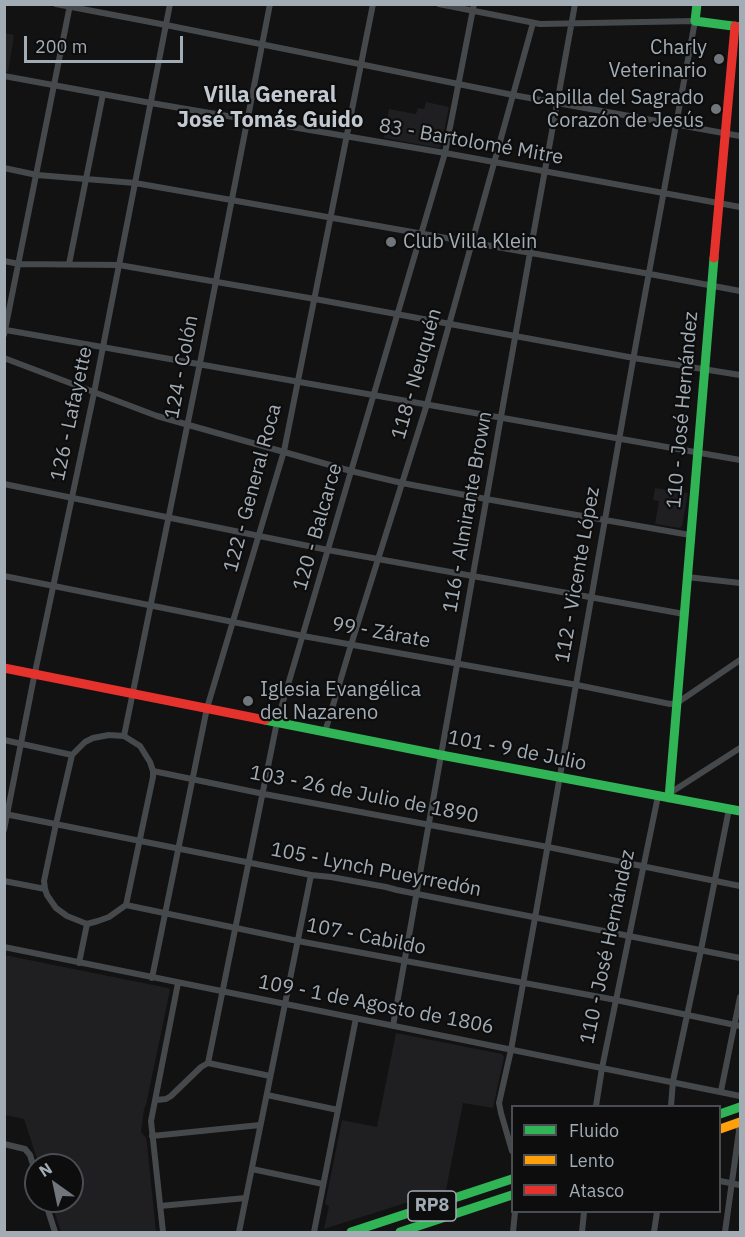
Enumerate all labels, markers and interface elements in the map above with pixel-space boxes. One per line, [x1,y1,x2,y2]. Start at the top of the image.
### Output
scale bar [27,24,186,62]
text: 200 m [35,35,87,58]
place label: Charly Veterinario [609,36,707,83]
marker: Charly Veterinario [712,52,726,66]
district label: Villa General José Tomás Guido [177,83,363,134]
place label: Capilla del Sagrado Corazón de Jesús [532,86,704,133]
marker: Capilla del Sagrado Corazón de Jesús [709,102,723,116]
street label: 83 - Bartolomé Mitre [377,114,565,170]
place label: Club Villa Klein [403,230,537,254]
marker: Club Villa Klein [384,235,398,249]
street label: 118 - Neuquén [387,306,447,442]
street label: 110 - José Hernández [662,310,704,510]
street label: 124 - Colón [160,313,204,421]
street label: 126 - Lafayette [46,345,98,483]
street label: 122 - General Roca [219,401,287,575]
street label: 116 - Almirante Brown [438,409,498,615]
street label: 120 - Balcarce [288,460,348,594]
street label: 112 - Vicente López [551,485,605,665]
street label: 99 - Zárate [330,613,432,653]
place label: Iglesia Evangélica del Nazareno [260,678,421,725]
marker: Iglesia Evangélica del Nazareno [241,694,255,708]
street label: 101 - 9 de Julio [446,726,588,776]
street label: 103 - 26 de Julio de 1890 [248,761,480,829]
street label: 105 - Lynch Pueyrredón [269,838,483,902]
street label: 110 - José Hernández [576,848,640,1046]
street label: 107 - Cabildo [304,914,428,960]
street label: 109 - 1 de Agosto de 1806 [256,970,496,1040]
legend [511,1105,721,1213]
text: Fluido [569,1119,619,1142]
text: Lento [569,1149,614,1172]
north arrow [24,1153,84,1213]
text: N [35,1158,56,1181]
text: Atasco [569,1179,624,1202]
road number: RP8 [408,1191,456,1221]

